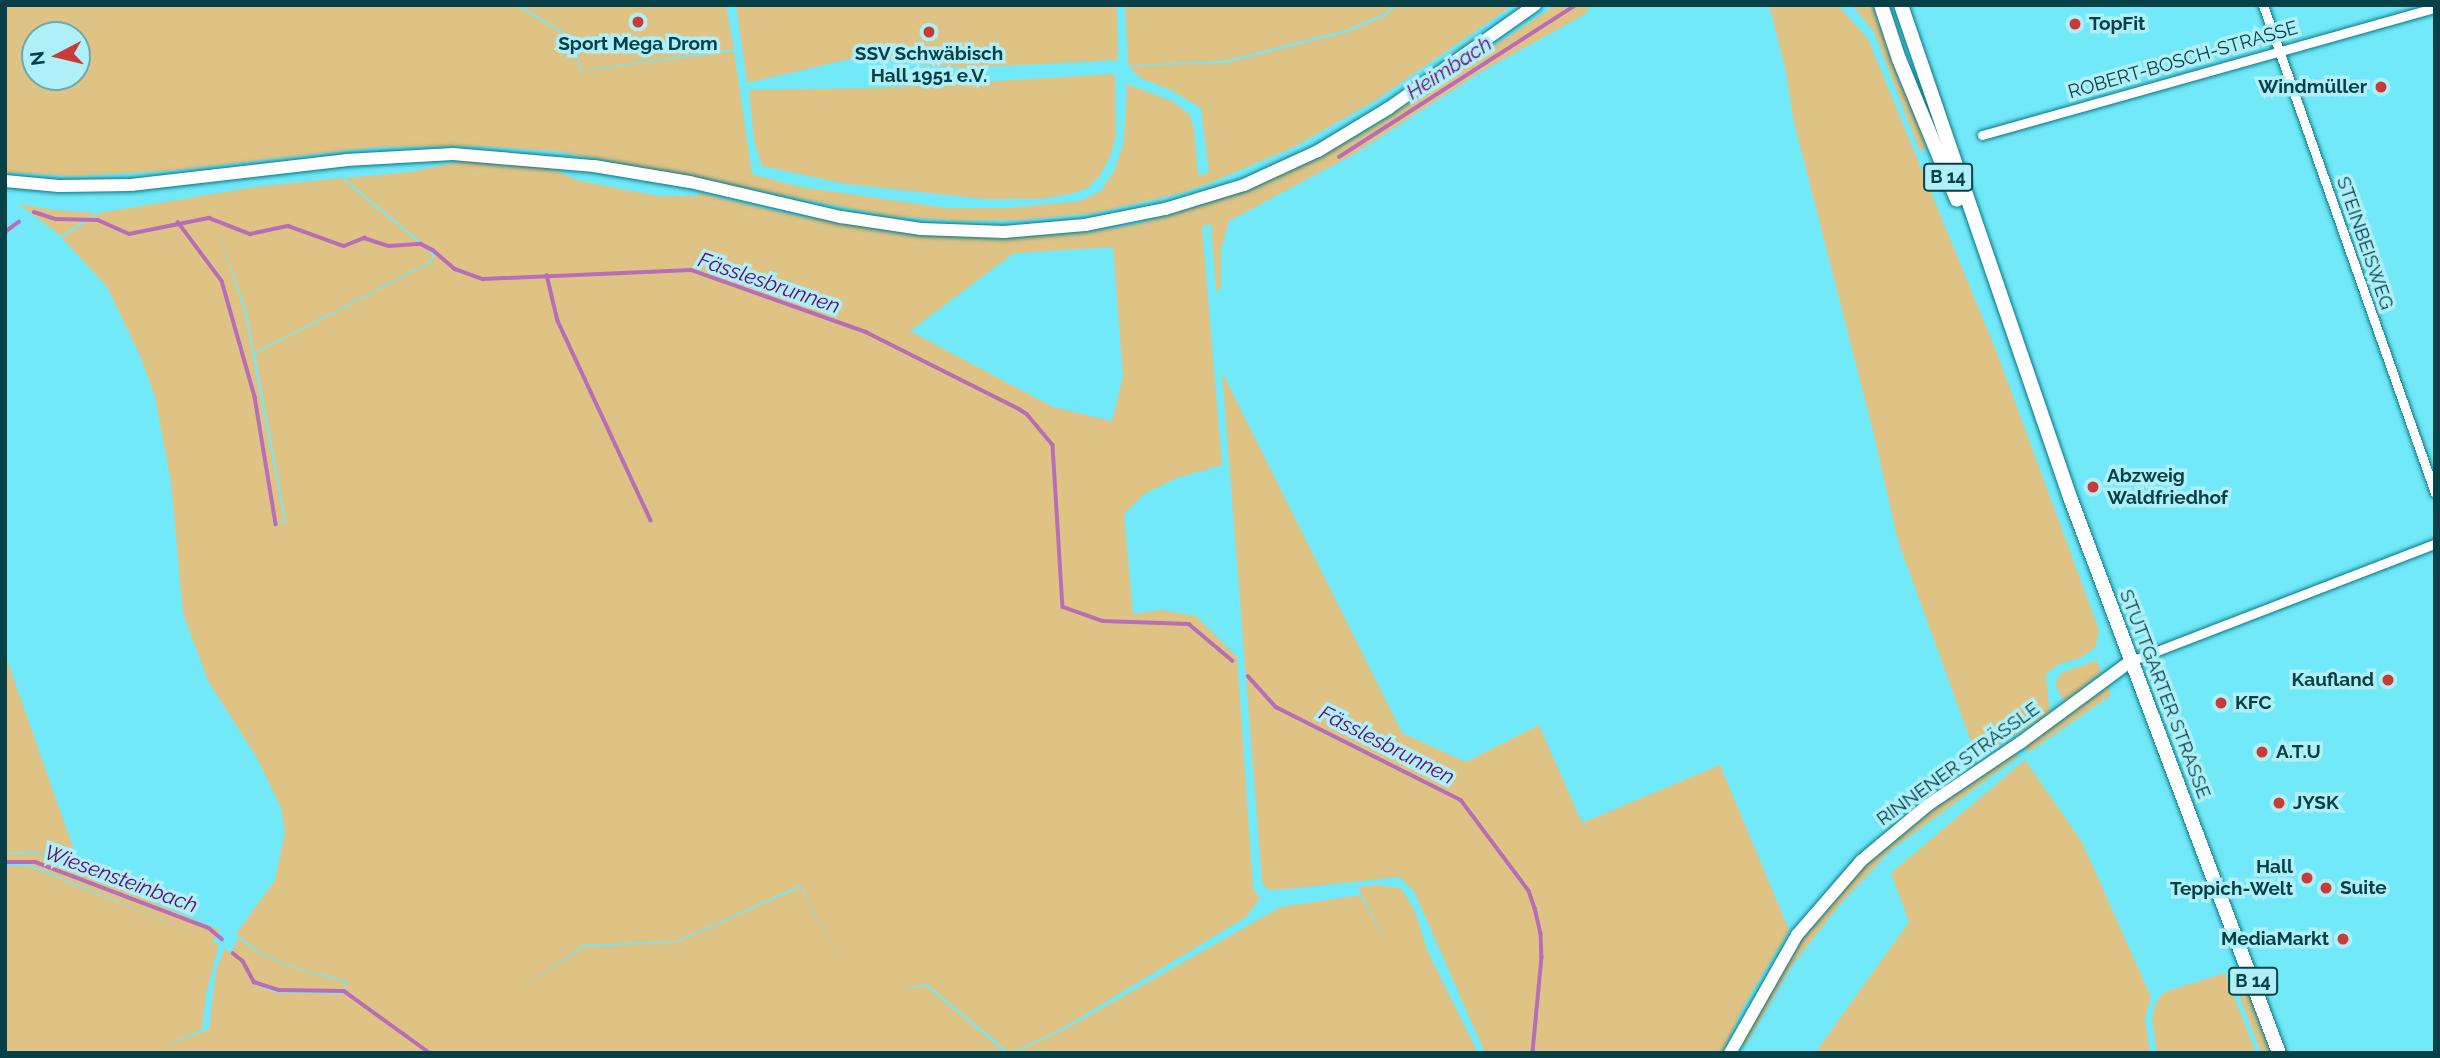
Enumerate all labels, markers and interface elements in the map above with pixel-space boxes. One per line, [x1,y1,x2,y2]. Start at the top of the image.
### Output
place label: TopFit [2089,13,2145,35]
marker: Sport Mega Drom [630,14,646,30]
street label: ROBERT-BOSCH-STRASSE [2066,16,2300,104]
marker: TopFit [2067,16,2083,32]
north arrow [21,21,91,91]
marker: SSV Schwäbisch Hall 1951 e.V. [921,24,937,40]
water label: Heimbach [1402,31,1496,105]
place label: Sport Mega Drom [558,33,718,55]
place label: SSV Schwäbisch Hall 1951 e.V. [854,43,1004,87]
text: N [25,50,49,67]
place label: Windmüller [2258,76,2367,98]
marker: Windmüller [2373,79,2389,95]
road number: B 14 [1922,162,1974,192]
street label: STEINBEISWEG [2332,174,2398,312]
water label: Fässlesbrunnen [695,247,843,319]
place label: Abzweig Waldfriedhof [2107,465,2228,509]
marker: Abzweig Waldfriedhof [2085,479,2101,495]
street label: STUTTGARTER STRASSE [2115,586,2215,802]
place label: Kaufland [2292,669,2374,691]
marker: Kaufland [2380,672,2396,688]
place label: KFC [2235,692,2271,714]
marker: KFC [2213,695,2229,711]
street label: RINNENER STRÄSSLE [1872,697,2044,831]
water label: Fässlesbrunnen [1315,700,1459,790]
place label: A.T.U [2276,741,2321,763]
marker: A.T.U [2254,744,2270,760]
place label: JYSK [2293,792,2339,814]
marker: JYSK [2271,795,2287,811]
water label: Wiesensteinbach [41,840,201,918]
place label: Hall Teppich-Welt [2170,856,2293,900]
marker: Hall Teppich-Welt [2299,870,2315,886]
place label: Suite [2340,877,2387,899]
marker: Suite [2318,880,2334,896]
place label: MediaMarkt [2221,928,2329,950]
marker: MediaMarkt [2335,931,2351,947]
road number: B 14 [2227,966,2279,996]

